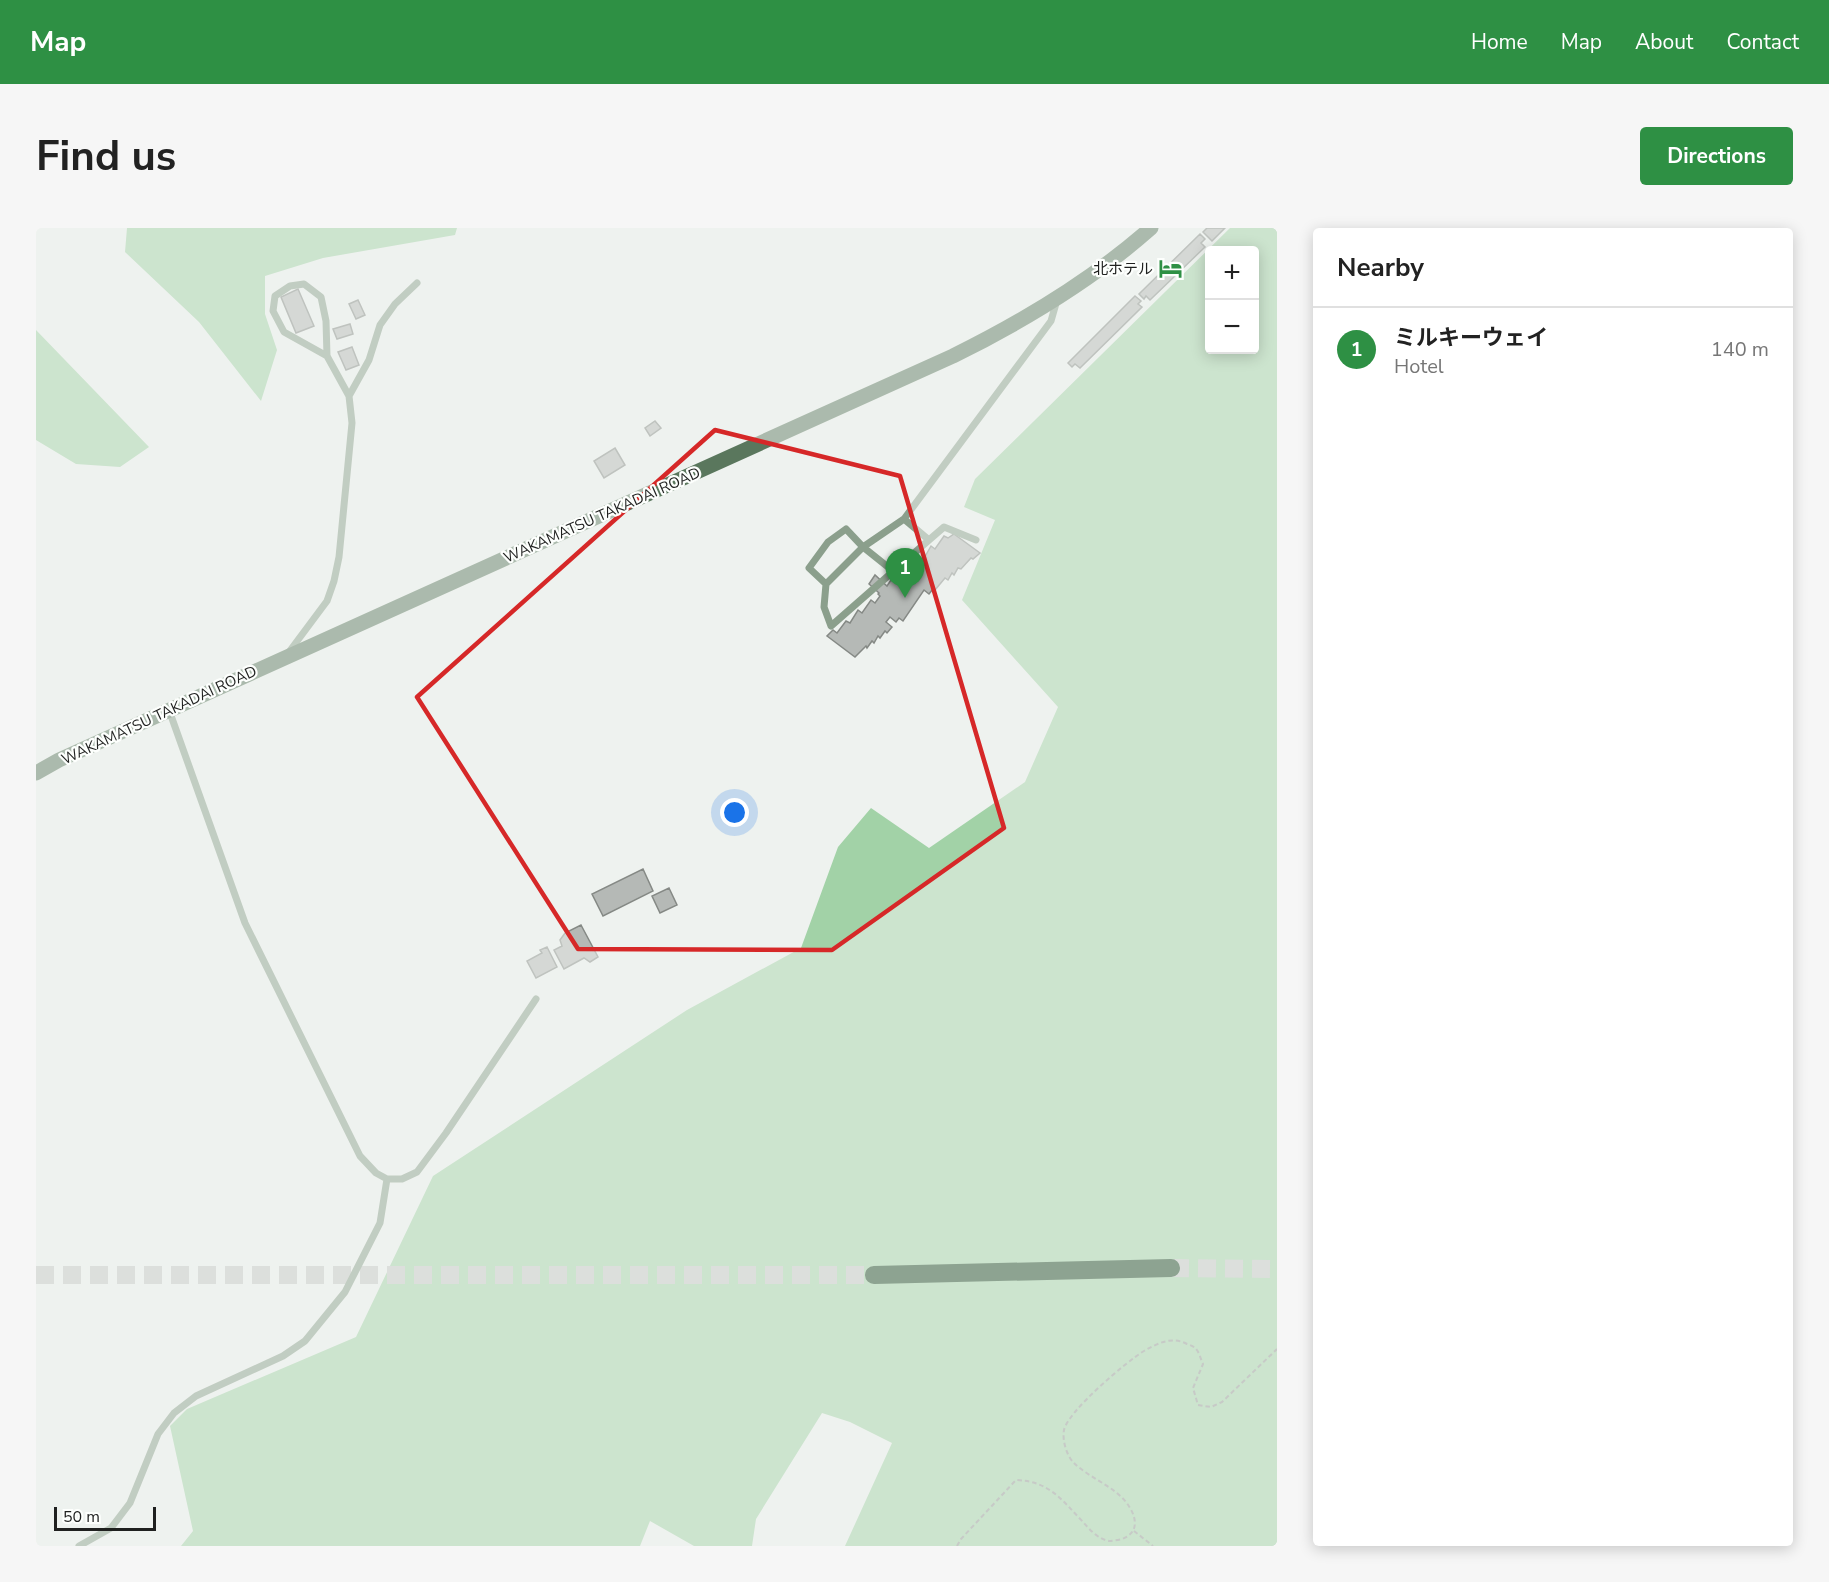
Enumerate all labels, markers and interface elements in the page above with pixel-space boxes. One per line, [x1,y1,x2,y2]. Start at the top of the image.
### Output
text: Map [30,23,86,61]
text: Home [1471,28,1528,56]
text: Map [1561,28,1602,56]
text: About [1635,28,1693,56]
text: Contact [1726,28,1799,56]
button: Directions [1640,127,1793,185]
text: Find us [36,128,176,185]
map controls [1205,246,1259,354]
button: + [1205,246,1259,300]
text: Nearby [1337,250,1424,285]
hotel icon: 北ホテル [1158,256,1184,282]
place label: 北ホテル [1093,259,1153,279]
button: − [1205,300,1259,354]
text: ミルキーウェイ [1394,323,1548,353]
text: 1 [1351,336,1363,363]
text: 140 m [1711,336,1769,363]
text: Hotel [1394,353,1444,380]
street label: WAKAMATSU TAKADAI ROAD [500,462,704,568]
pin: 1 [886,548,924,598]
street label: WAKAMATSU TAKADAI ROAD [58,661,260,769]
your location [720,798,749,827]
scale bar [54,1504,156,1532]
text: 50 m [63,1506,100,1528]

